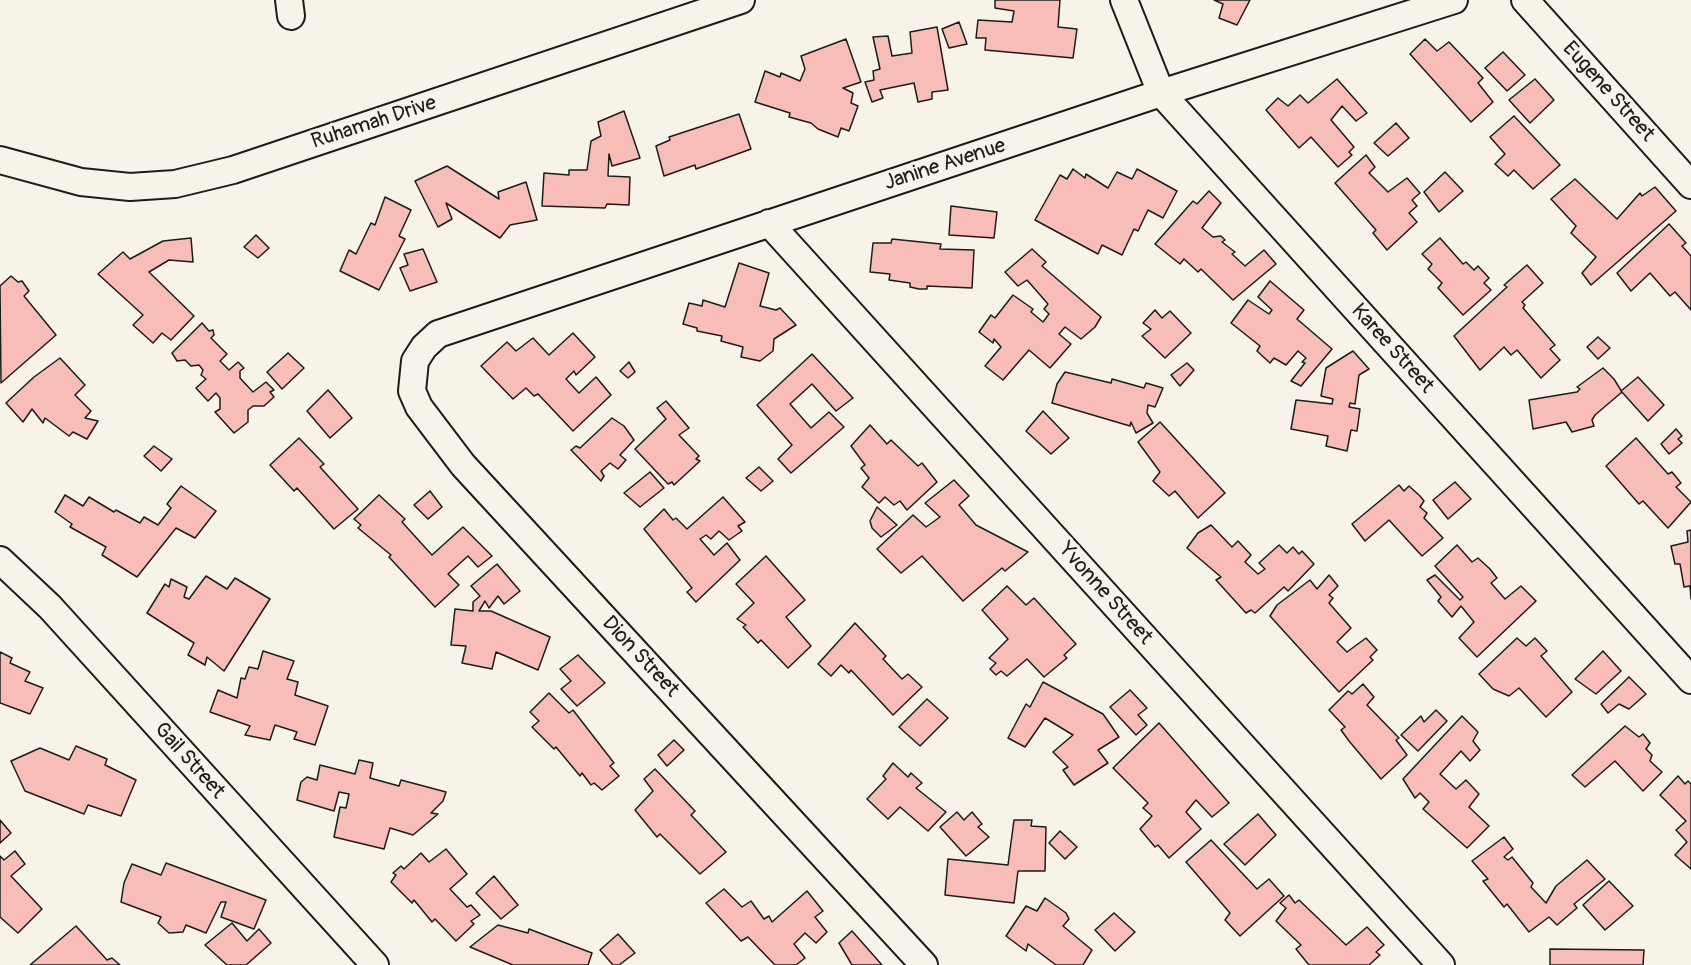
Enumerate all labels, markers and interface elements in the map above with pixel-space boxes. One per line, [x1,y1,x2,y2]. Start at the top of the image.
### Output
street label: Eugene Street [1557,37,1659,147]
street label: Ruhamah Drive [308,91,440,155]
street label: Janine Avenue [881,134,1009,196]
street label: Karee Street [1345,299,1439,399]
street label: Yvonne Street [1053,538,1157,650]
street label: Dion Street [596,611,684,703]
street label: Gail Street [148,718,230,804]

